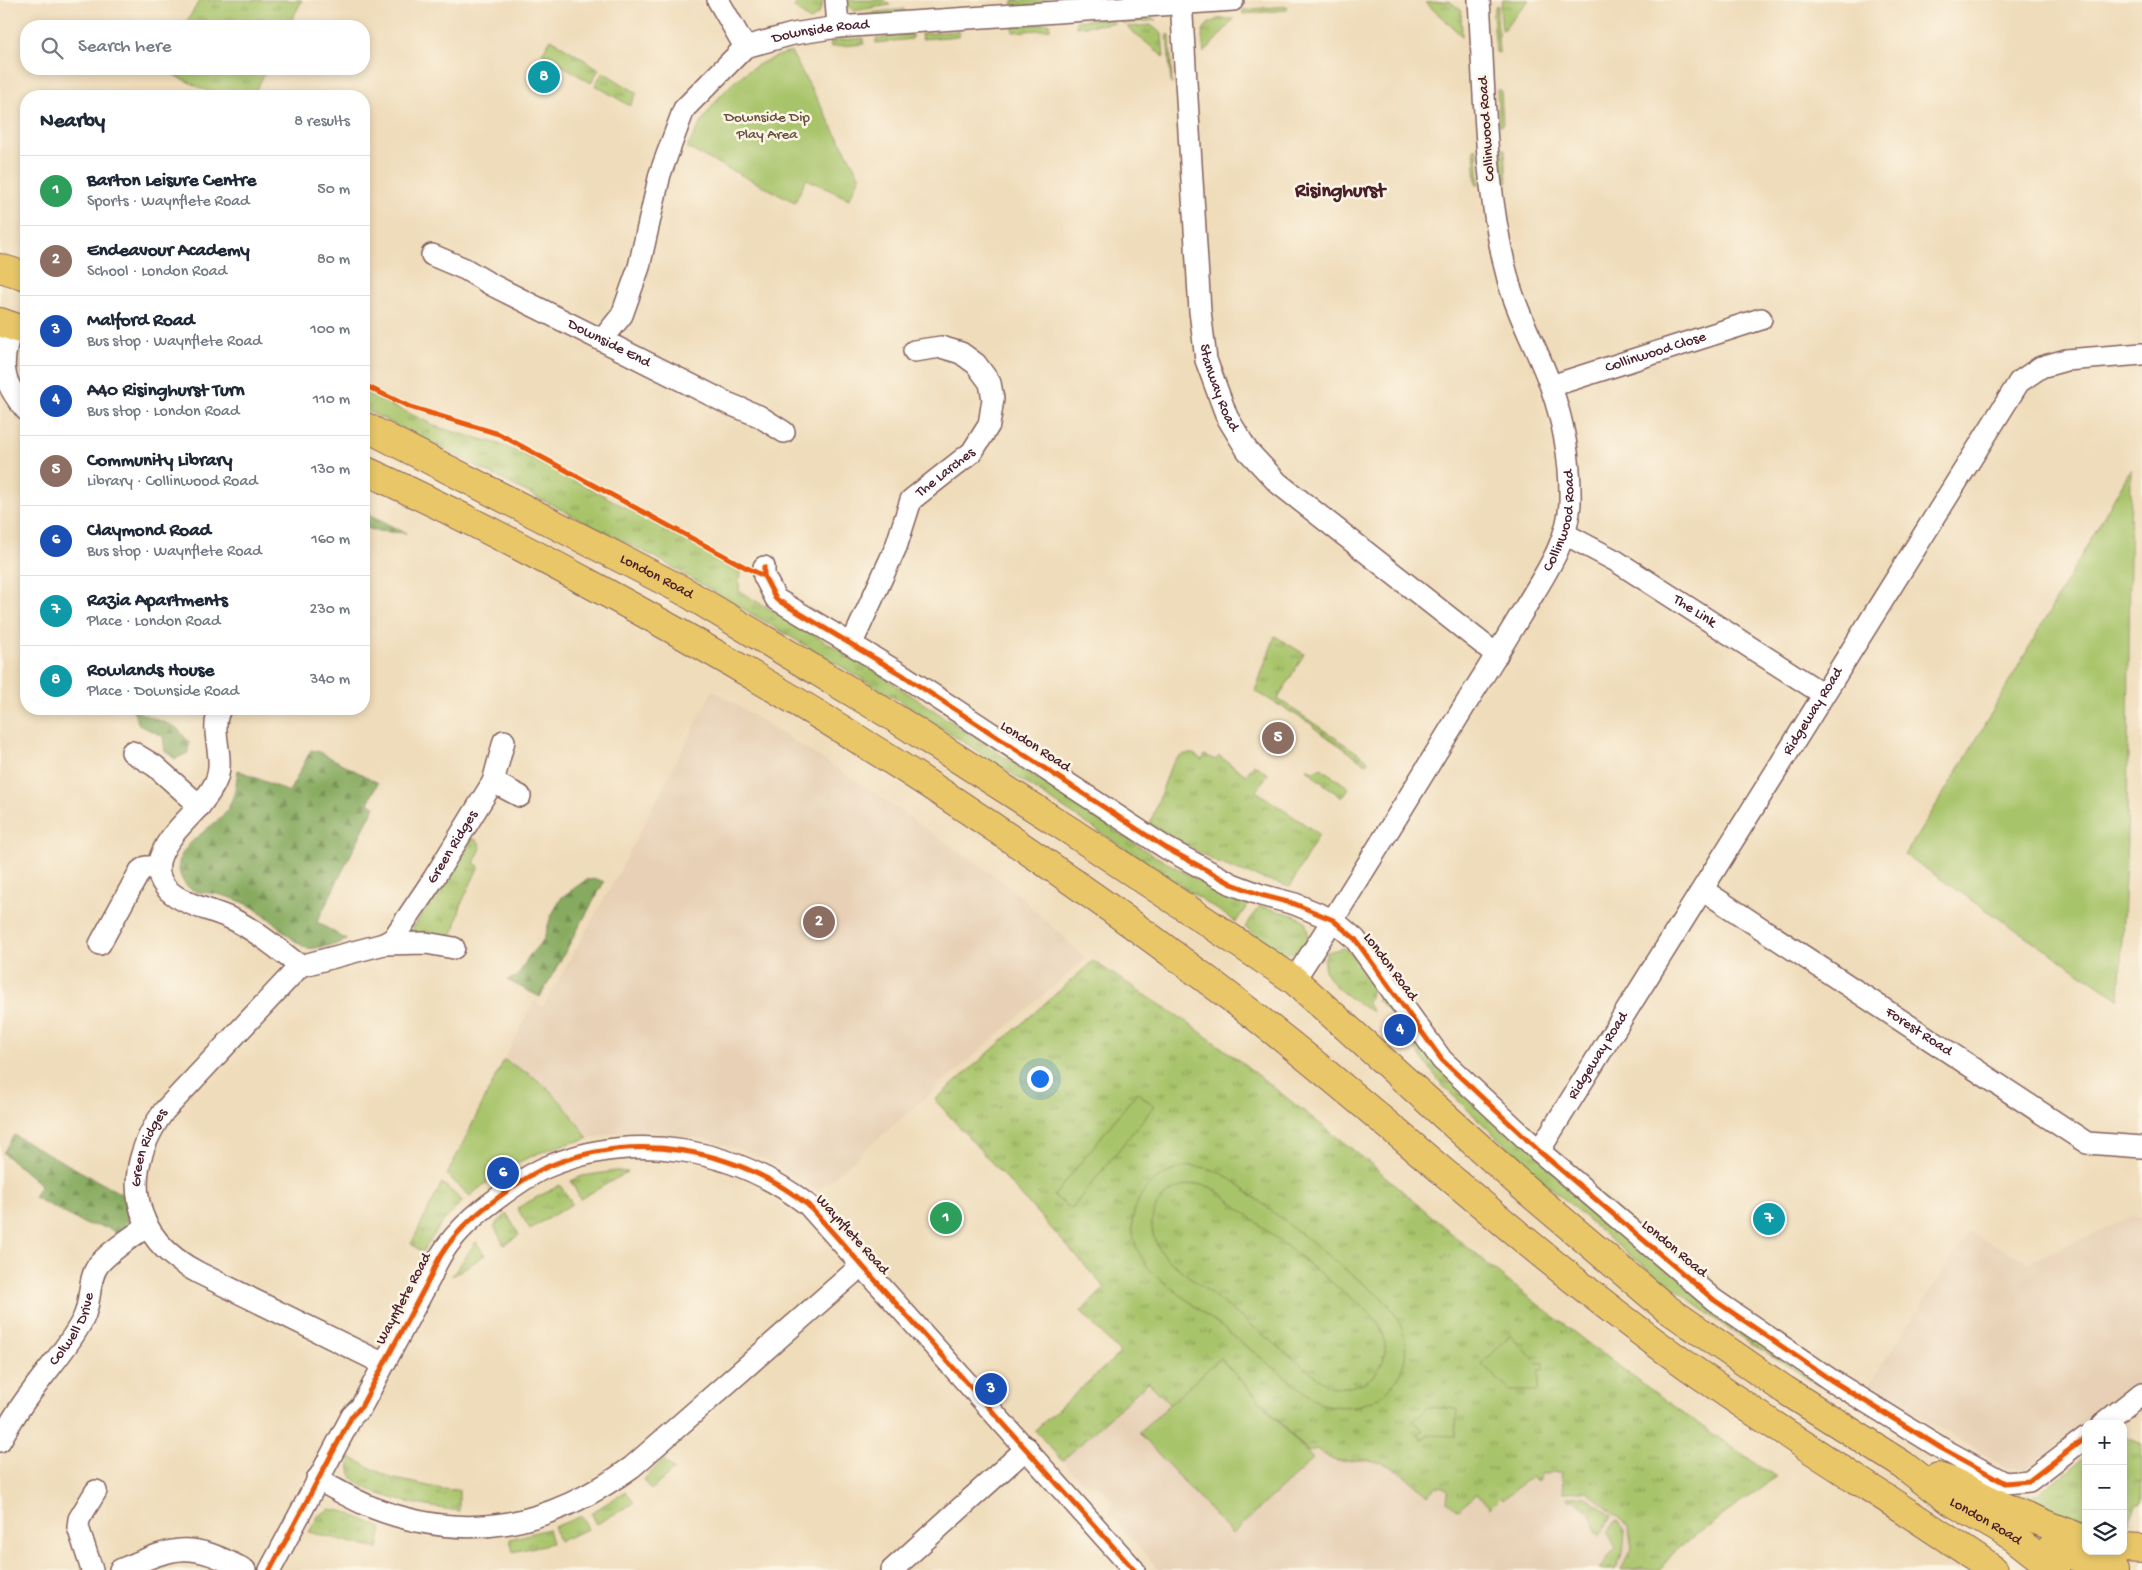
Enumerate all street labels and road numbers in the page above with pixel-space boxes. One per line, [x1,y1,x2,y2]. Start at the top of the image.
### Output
street label: Downside Road [769,16,871,49]
street label: Collinwood Road [1474,75,1500,182]
street label: Downside End [563,315,654,373]
street label: Collinwood Close [1603,328,1709,377]
street label: Stanway Road [1195,343,1243,436]
street label: The Larches [911,444,979,502]
street label: Collinwood Road [1539,468,1579,575]
street label: London Road [616,550,697,604]
street label: The Link [1669,590,1721,633]
street label: Ridgeway Road [1779,663,1848,759]
street label: London Road [996,718,1075,777]
street label: Green Ridges [424,807,482,887]
street label: London Road [1359,929,1422,1005]
street label: Forest Road [1881,1003,1956,1061]
street label: Ridgeway Road [1564,1008,1633,1103]
street label: Green Ridges [128,1105,172,1187]
street label: Waynflete Road [811,1191,893,1280]
street label: London Road [1637,1216,1712,1283]
street label: Waynflete Road [372,1249,436,1348]
street label: Colwell Drive [46,1291,99,1370]
street label: London Road [1946,1493,2026,1550]

